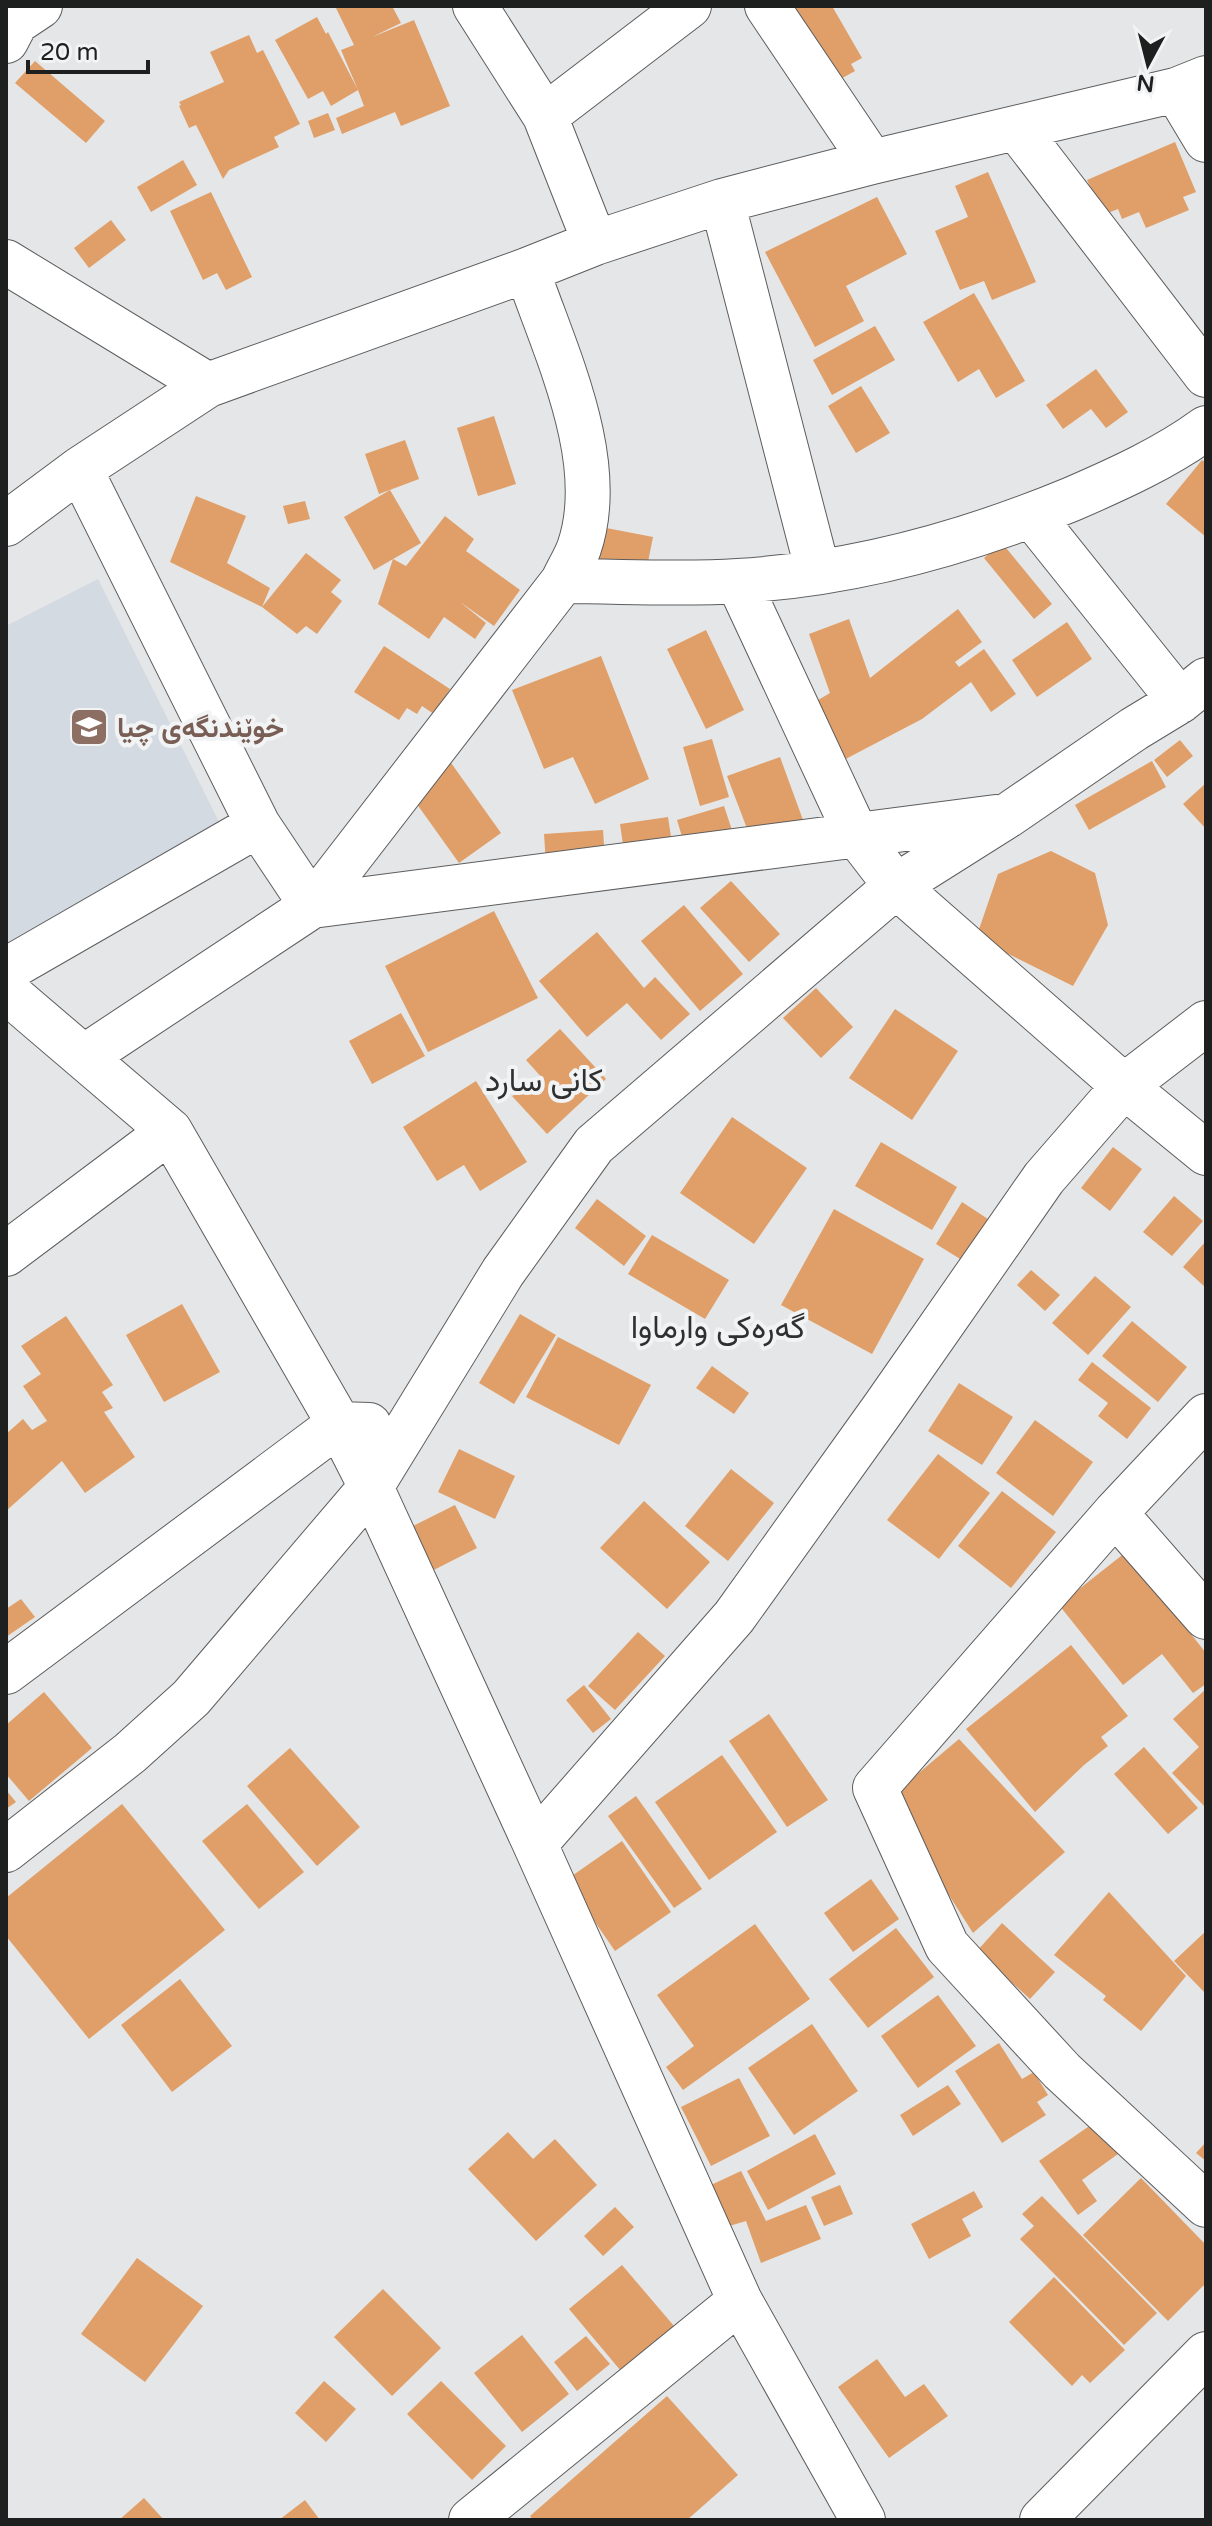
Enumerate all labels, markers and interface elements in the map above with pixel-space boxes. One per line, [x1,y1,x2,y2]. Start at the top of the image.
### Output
scale bar [28,24,148,74]
north arrow [1108,24,1188,104]
text: 20 m [40,38,98,67]
text: N [1135,69,1156,97]
school or university icon: خوێندنگەی چیا [68,706,110,748]
place label: خوێندنگەی چیا [117,711,284,747]
district label: کانی سارد [485,1062,603,1100]
district label: گەرەکی وارماوا [631,1309,805,1347]

